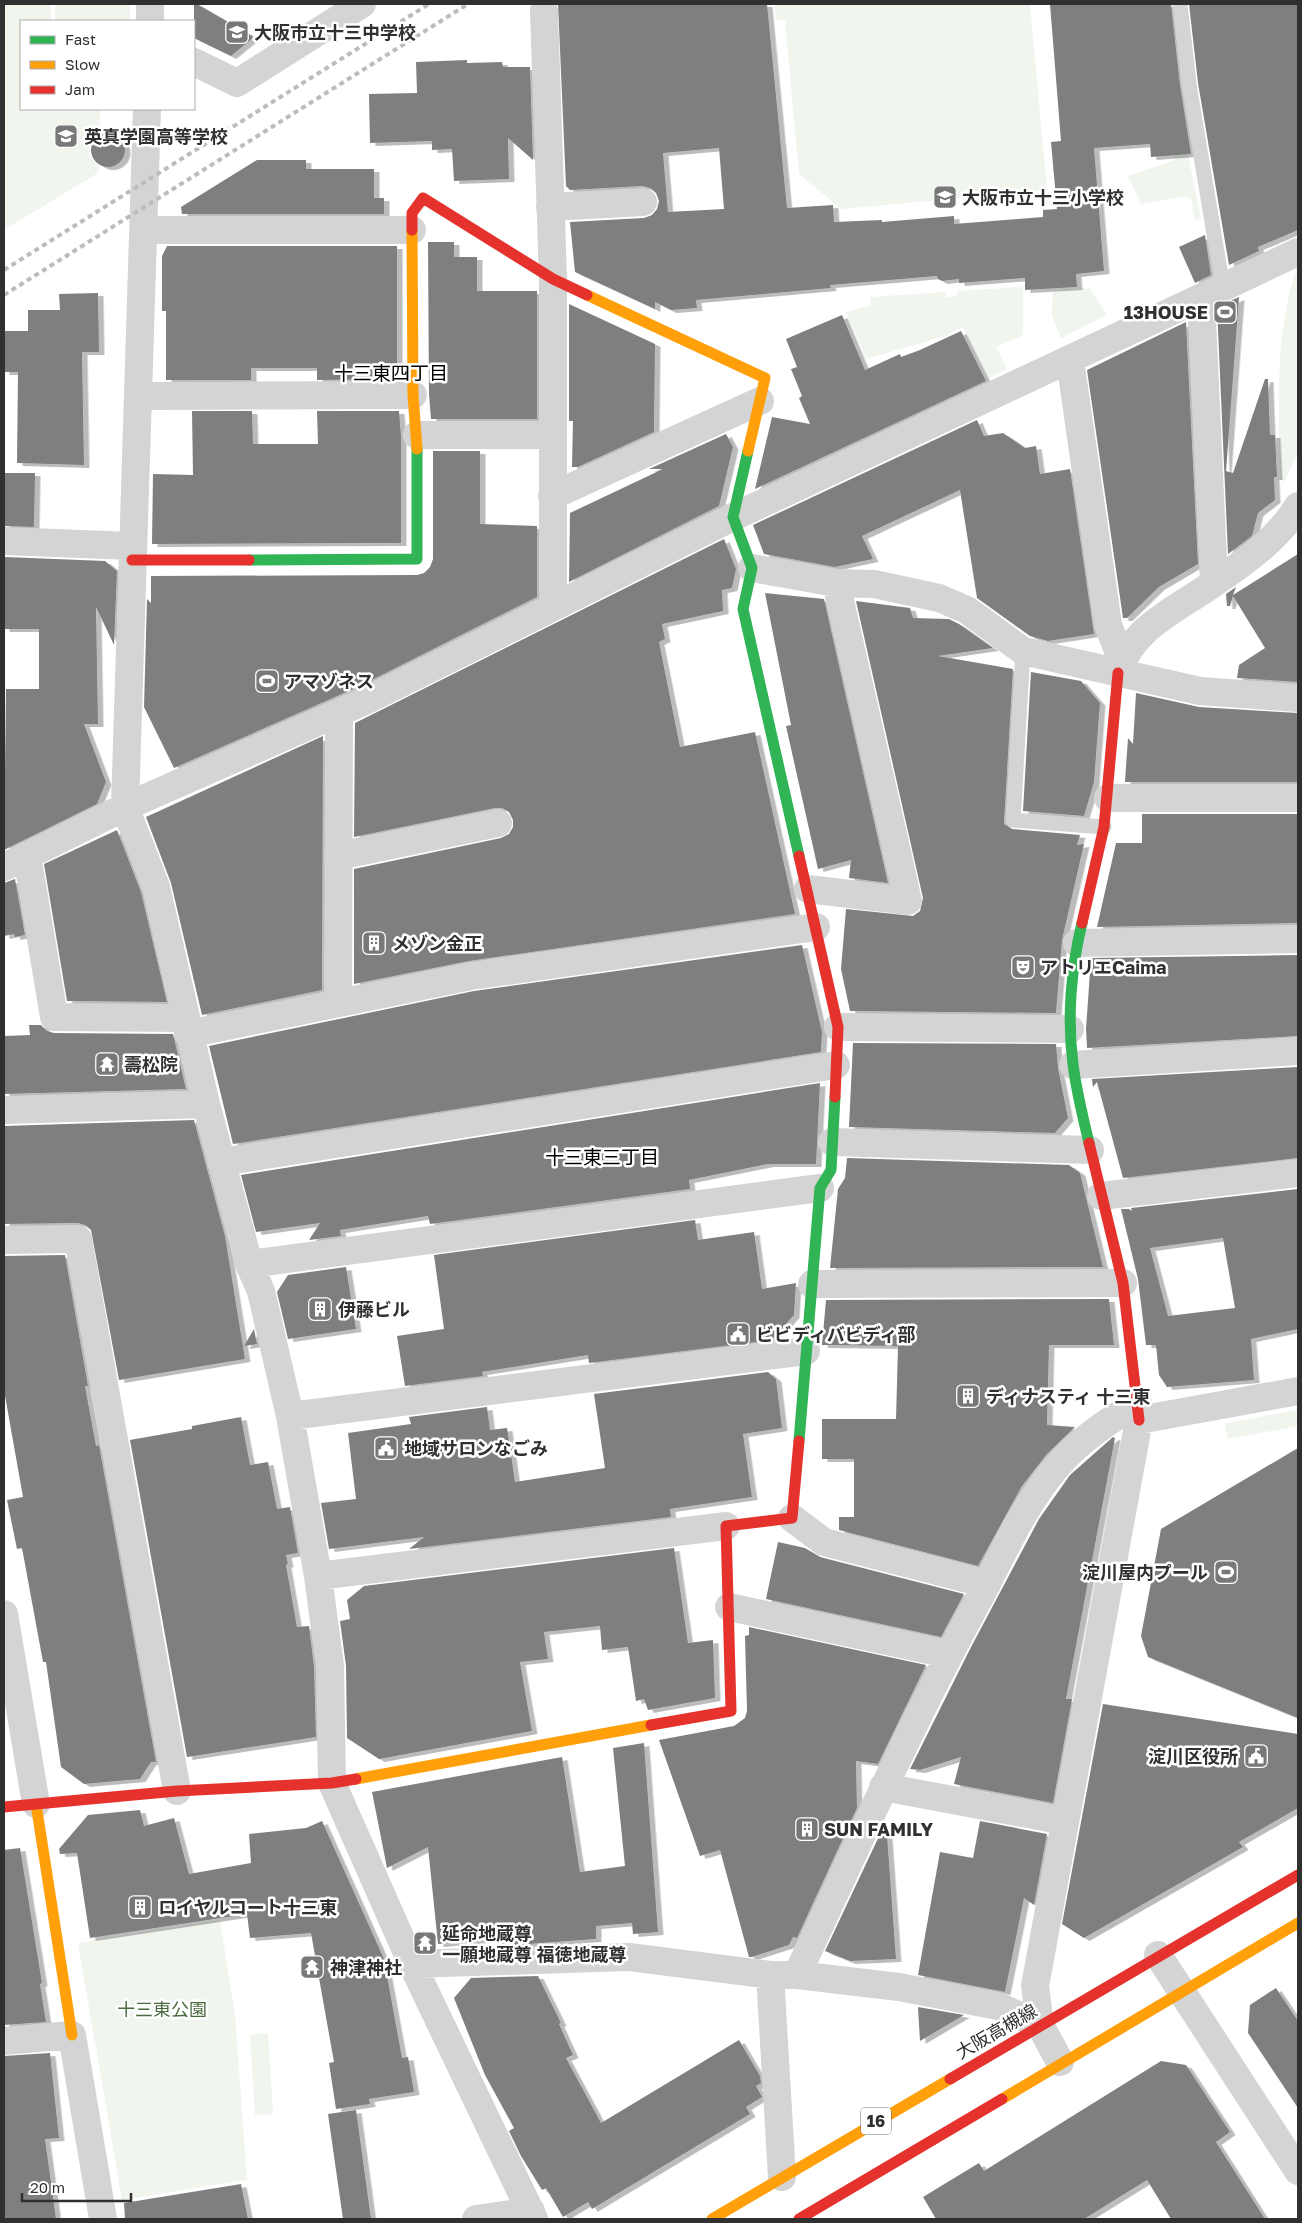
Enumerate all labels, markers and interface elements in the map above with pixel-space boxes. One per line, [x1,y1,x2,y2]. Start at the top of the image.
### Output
school or university icon: 大阪市立十三中学校 [224,19,250,45]
legend [20,20,195,110]
place label: 大阪市立十三中学校 [254,21,416,43]
text: Fast [65,30,96,48]
text: Slow [65,55,100,73]
text: Jam [65,80,95,98]
school or university icon: 英真学園高等学校 [53,123,79,149]
place label: 英真学園高等学校 [84,125,228,147]
school or university icon: 大阪市立十三小学校 [932,184,958,210]
place label: 大阪市立十三小学校 [962,186,1124,208]
sports icon: 13HOUSE [1212,299,1238,325]
place label: 13HOUSE [1124,301,1208,323]
district label: 十三東四丁目 [334,361,448,384]
sports icon: アマゾネス [254,668,280,694]
place label: アマゾネス [284,670,374,692]
building icon: メゾン金正 [361,930,387,956]
place label: メゾン金正 [392,932,482,954]
theatre icon: アトリエCaima [1010,954,1036,980]
place label: アトリエCaima [1040,956,1166,978]
temple icon: 壽松院 [94,1051,120,1077]
place label: 壽松院 [124,1053,178,1075]
district label: 十三東三丁目 [545,1145,659,1168]
building icon: 伊藤ビル [307,1296,333,1322]
place label: 伊藤ビル [338,1298,410,1320]
public building icon: ビビディバビディ部 [725,1321,751,1347]
place label: ビビディバビディ部 [756,1323,915,1345]
building icon: ディナスティ 十三東 [955,1383,981,1409]
place label: ディナスティ 十三東 [986,1385,1150,1407]
public building icon: 地域サロンなごみ [373,1435,399,1461]
place label: 地域サロンなごみ [404,1437,548,1459]
sports icon: 淀川屋内プール [1213,1559,1239,1585]
place label: 淀川屋内プール [1082,1561,1208,1583]
public building icon: 淀川区役所 [1243,1743,1269,1769]
place label: 淀川区役所 [1148,1745,1238,1767]
building icon: SUN FAMILY [794,1816,820,1842]
place label: SUN FAMILY [824,1818,933,1840]
building icon: ロイヤルコート十三東 [127,1894,153,1920]
place label: ロイヤルコート十三東 [158,1896,337,1918]
place label: 延命地蔵尊 一願地蔵尊 福徳地蔵尊 [442,1922,627,1965]
temple icon: 延命地蔵尊 一願地蔵尊 福徳地蔵尊 [412,1930,438,1956]
temple icon: 神津神社 [299,1954,325,1980]
place label: 神津神社 [330,1956,402,1978]
park label: 十三東公園 [117,1998,207,2020]
street label: 大阪高槻線 [952,1999,1040,2063]
road number: 16 [861,2108,891,2134]
scale bar [22,2170,131,2202]
text: 20 m [30,2178,65,2196]

